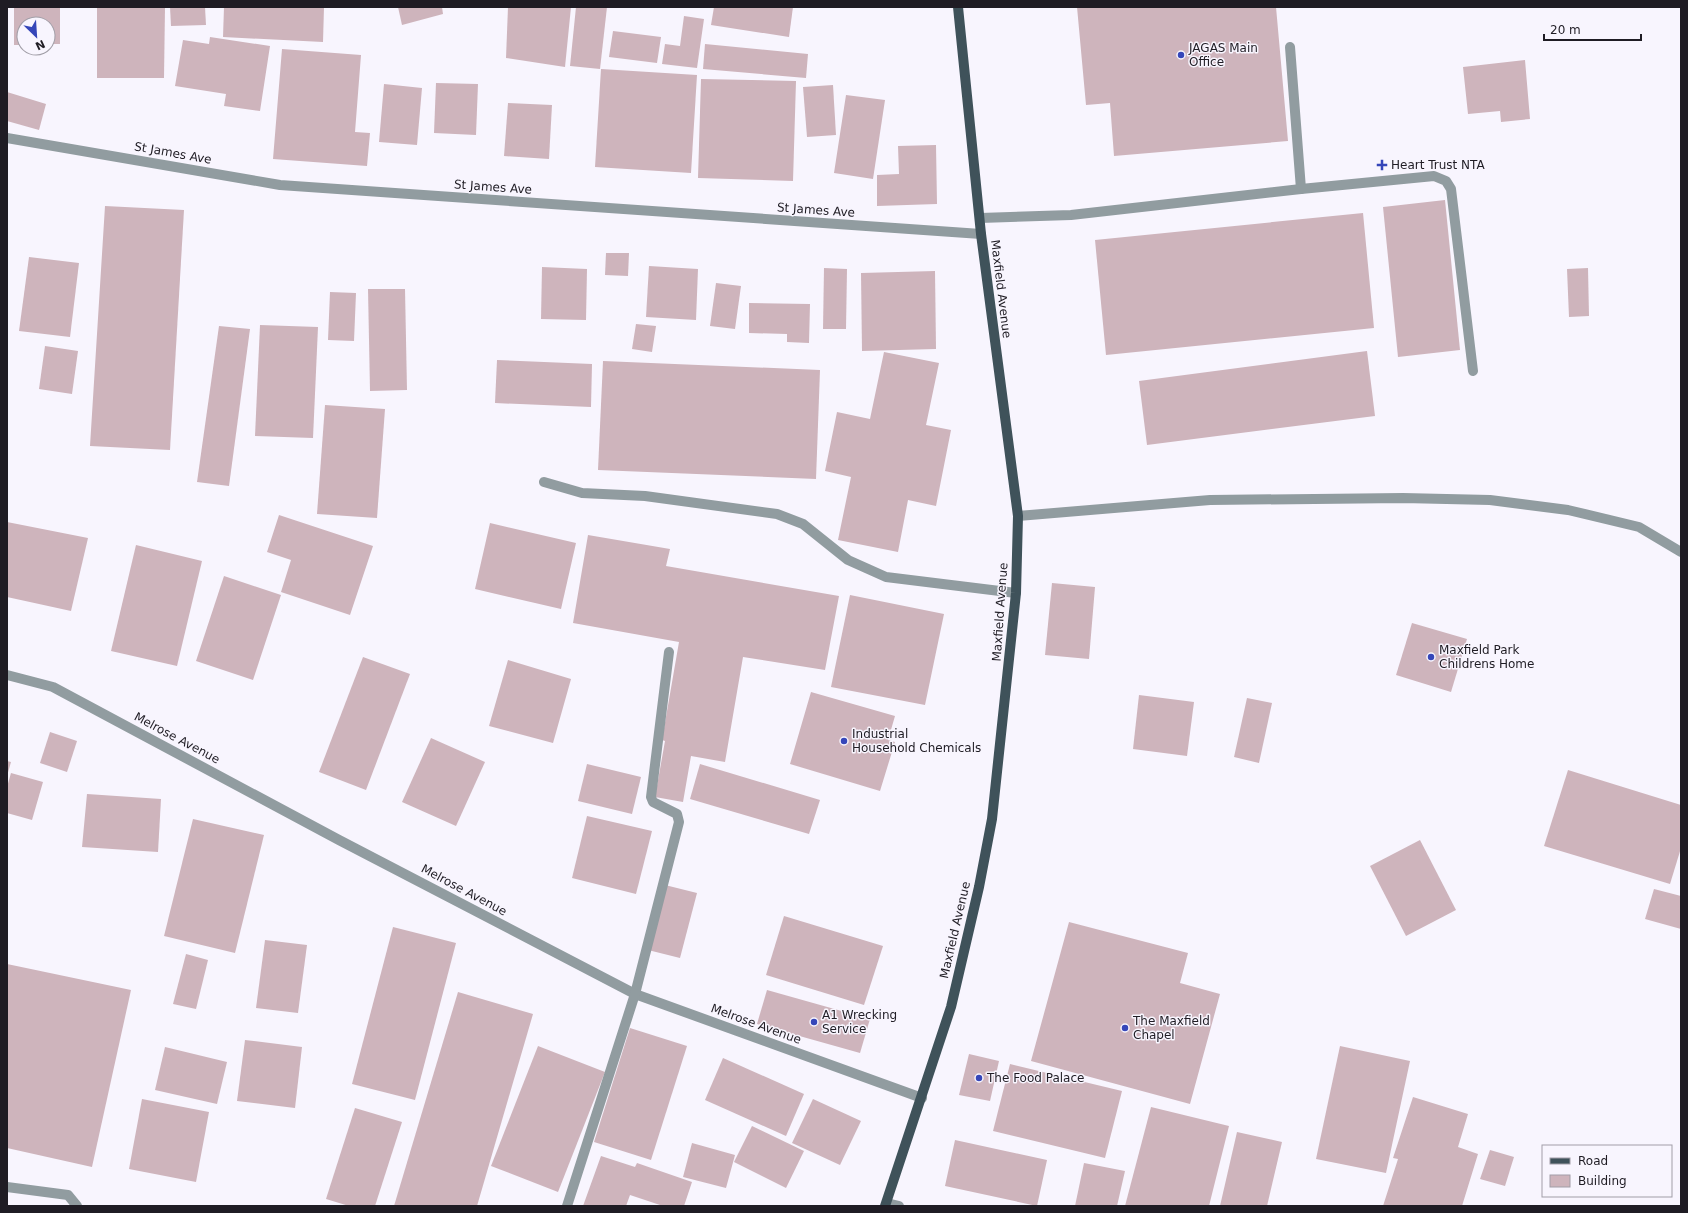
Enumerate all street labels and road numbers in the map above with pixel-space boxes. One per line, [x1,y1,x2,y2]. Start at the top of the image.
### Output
street label: St James Ave [133,139,213,167]
street label: St James Ave [454,177,532,197]
street label: St James Ave [777,200,855,220]
street label: Maxfield Avenue [988,239,1014,339]
street label: Maxfield Avenue [990,562,1010,662]
street label: Melrose Avenue [132,709,222,767]
street label: Melrose Avenue [419,861,509,919]
street label: Maxfield Avenue [937,880,973,980]
street label: Melrose Avenue [709,1001,803,1047]

